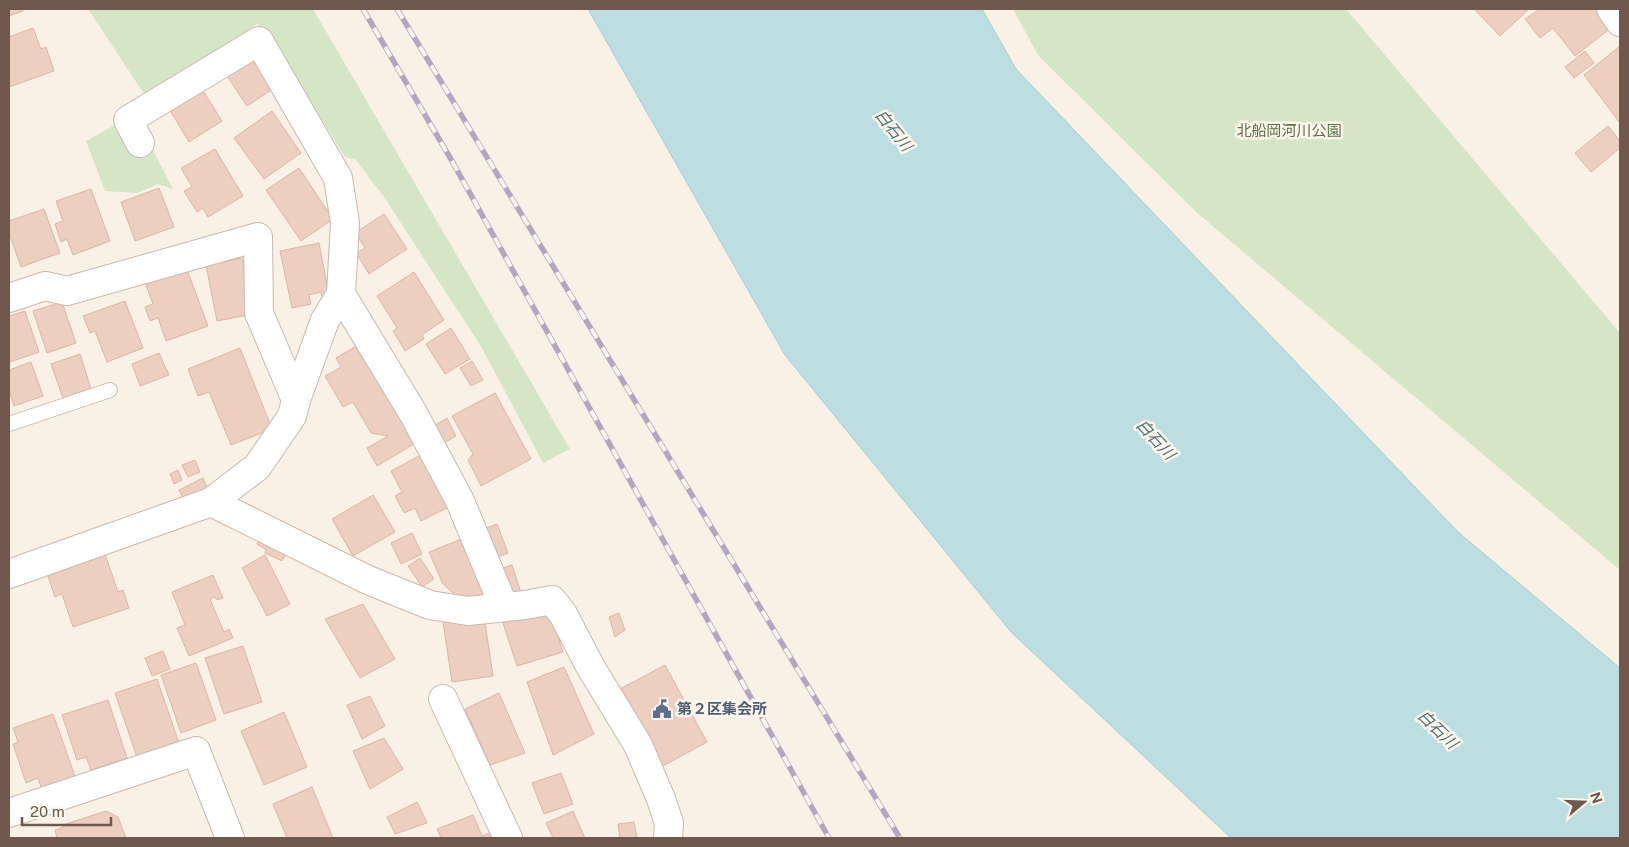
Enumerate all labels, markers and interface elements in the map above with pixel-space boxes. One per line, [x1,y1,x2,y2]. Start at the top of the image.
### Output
water label: 白石川 [871,106,917,156]
park label: 北船岡河川公園 [1236,122,1342,139]
water label: 白石川 [1132,415,1180,465]
public building icon: 第２区集会所 [651,698,673,720]
place label: 第２区集会所 [677,700,767,717]
water label: 白石川 [1414,706,1463,754]
north arrow [1559,777,1609,827]
text: N [1587,790,1606,806]
scale bar [22,794,111,826]
text: 20 m [30,803,65,820]

